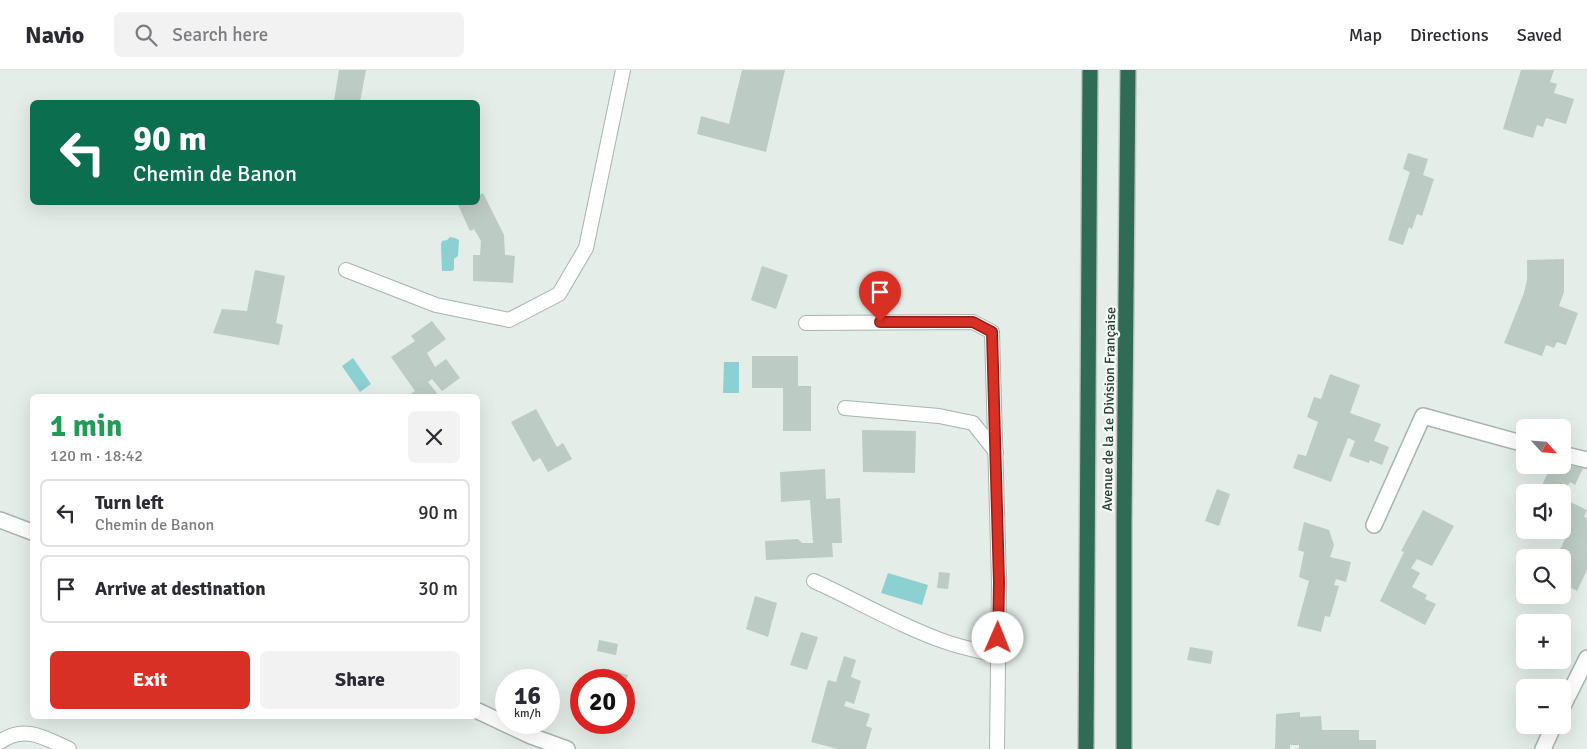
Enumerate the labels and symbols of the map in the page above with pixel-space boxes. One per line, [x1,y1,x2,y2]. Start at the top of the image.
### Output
pin [859,271,901,322]
street label: Avenue de la 1e Division Française [1099,307,1119,511]
north arrow [1516,419,1571,474]
position arrow [971,611,1023,663]
speed limit sign: 20 [570,669,635,734]

